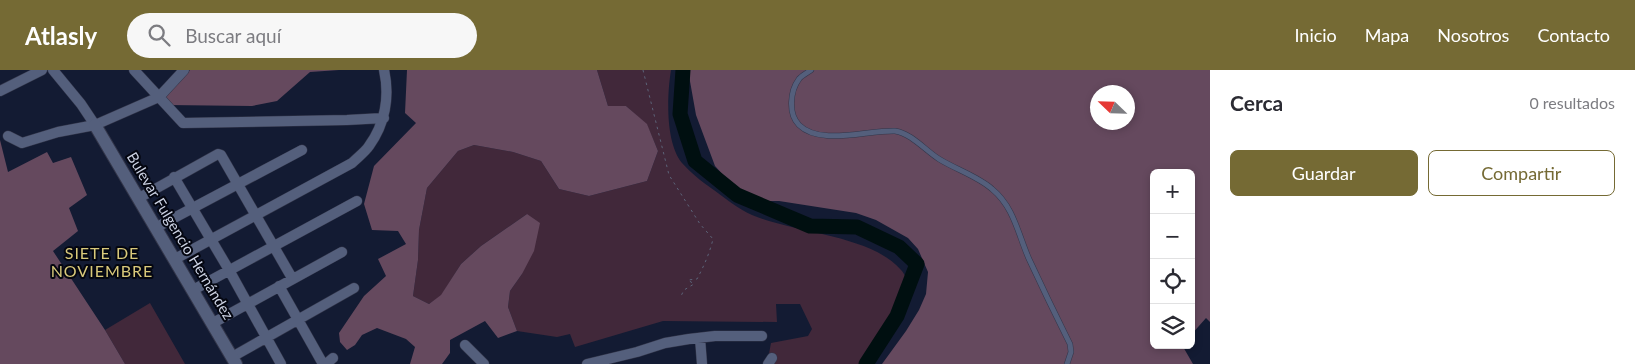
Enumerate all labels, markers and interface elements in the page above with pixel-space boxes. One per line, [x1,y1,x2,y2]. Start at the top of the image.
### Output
search box [127,13,477,58]
text: Atlasly [25,21,97,50]
icon: search [145,21,173,49]
text: Buscar aquí [185,24,281,47]
text: Inicio [1294,24,1337,46]
text: Mapa [1365,24,1409,46]
text: Nosotros [1437,24,1509,46]
text: Contacto [1537,24,1610,46]
north arrow [1090,85,1135,130]
text: Cerca [1230,90,1283,115]
text: 0 resultados [1529,93,1615,112]
street label: Bulevar Fulgencio Hernández [124,149,238,323]
button: Guardar [1230,150,1418,196]
button: Compartir [1428,150,1615,196]
map controls [1150,169,1195,349]
button: + [1150,169,1195,214]
button: − [1150,214,1195,259]
district label: SIETE DE NOVIEMBRE [51,243,153,280]
button: locate [1150,259,1195,304]
button: layers [1150,304,1195,349]

